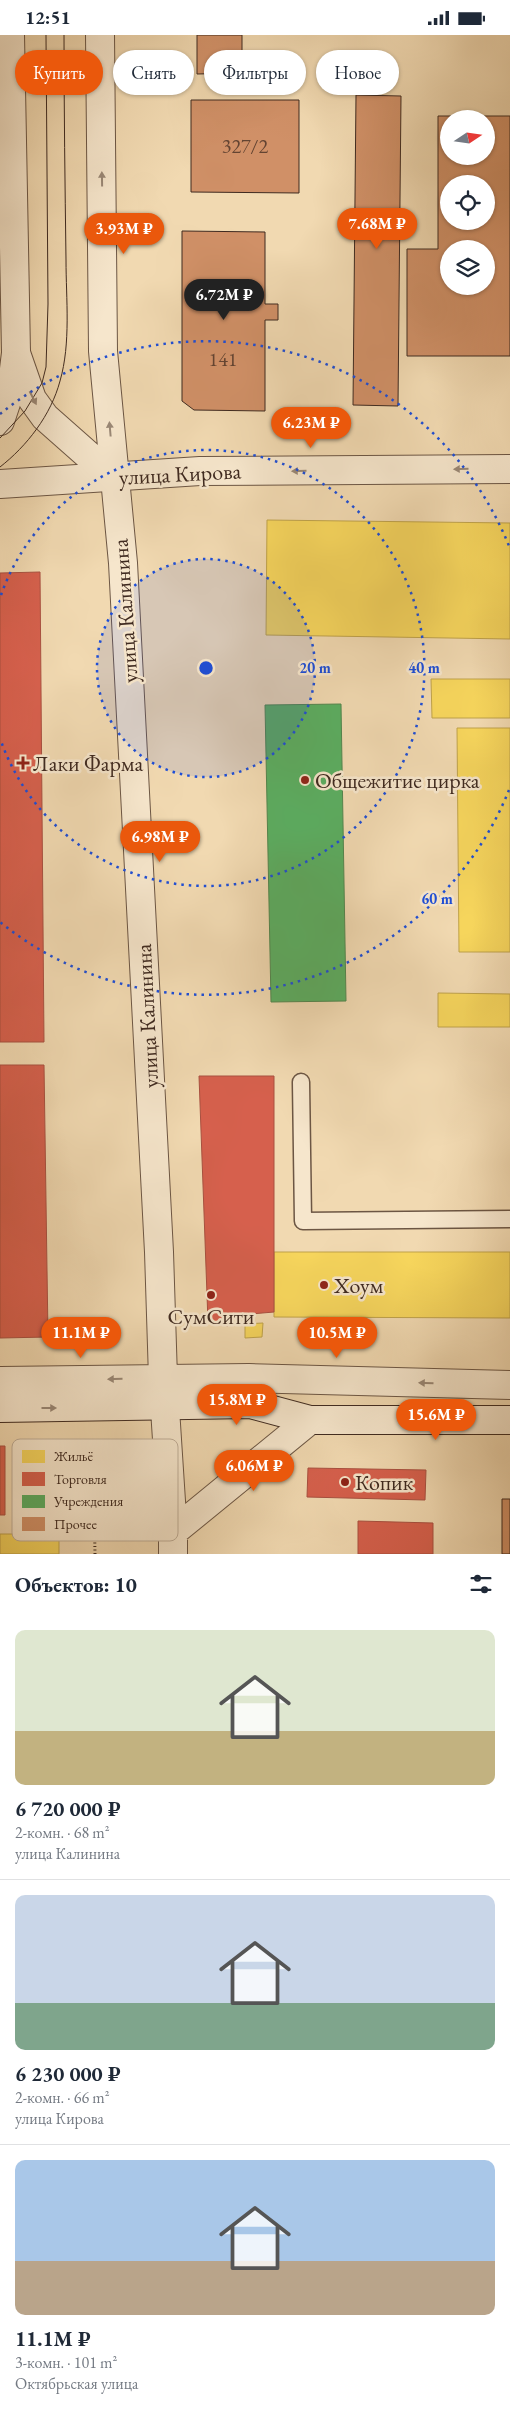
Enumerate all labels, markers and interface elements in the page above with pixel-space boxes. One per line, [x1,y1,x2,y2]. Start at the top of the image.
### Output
text: 12:51 [25,5,71,30]
chip: Купить [15,50,103,95]
chip: Снять [113,50,194,95]
chip: Фильтры [204,50,306,95]
chip: Новое [316,50,399,95]
north arrow [440,110,495,165]
map controls [440,110,495,295]
house number: 327/2 [222,133,269,159]
one-way arrow [98,171,106,187]
button: locate [440,175,495,230]
pin: 7.68M ₽ [331,207,423,250]
pin: 3.93M ₽ [78,213,170,255]
text: 7.68M ₽ [348,213,406,234]
text: 3.93M ₽ [95,218,153,239]
button: layers [440,240,495,295]
pin: 6.72M ₽ [178,279,270,321]
text: 6.72M ₽ [195,284,253,305]
house number: 141 [209,346,237,372]
one-way arrow [29,391,37,405]
pin: 6.23M ₽ [265,407,357,449]
text: 6.23M ₽ [282,412,340,433]
one-way arrow [106,421,114,437]
street label: улица Кирова [118,456,242,492]
one-way arrow [453,465,469,473]
one-way arrow [291,467,307,475]
street label: улица Калинина [105,538,145,684]
text: 20 m [299,658,331,677]
text: 40 m [408,658,440,677]
centre of rings [197,659,215,677]
place label: Лаки Фарма [33,749,143,778]
marker: Лаки Фарма [17,757,29,769]
place label: Общежитие цирка [315,766,480,795]
marker: Общежитие цирка [299,774,311,786]
pin: 6.98M ₽ [114,821,206,863]
text: 6.98M ₽ [131,826,189,847]
text: 60 m [421,889,453,908]
street label: улица Калинина [129,943,165,1089]
place label: Хоум [333,1271,384,1300]
marker: Хоум [318,1279,330,1291]
marker: СумСити [205,1289,217,1301]
place label: СумСити [168,1302,255,1331]
pin: 11.1M ₽ [35,1317,127,1359]
pin: 10.5M ₽ [291,1317,383,1359]
text: 11.1M ₽ [52,1322,110,1343]
text: 10.5M ₽ [308,1322,366,1343]
one-way arrow [106,1376,122,1384]
one-way arrow [418,1379,434,1387]
pin: 15.8M ₽ [191,1383,283,1426]
text: 15.8M ₽ [208,1389,266,1410]
pin: 15.6M ₽ [390,1399,482,1441]
one-way arrow [41,1404,57,1412]
text: 15.6M ₽ [407,1404,465,1425]
legend [12,1439,178,1541]
text: Жильё [53,1447,94,1465]
pin: 6.06M ₽ [208,1449,300,1492]
text: 6.06M ₽ [225,1455,283,1476]
place label: Копик [355,1468,414,1497]
text: Торговля [54,1470,107,1488]
marker: Копик [339,1476,351,1488]
text: Учреждения [53,1492,123,1510]
text: Прочее [54,1515,97,1533]
icon: filters [467,1570,495,1598]
text: Объектов: 10 [15,1571,137,1598]
icon: home [210,1662,300,1752]
text: 6 720 000 ₽ [15,1795,121,1822]
text: 2-комн. · 68 m² [15,1822,110,1843]
text: улица Калинина [15,1843,120,1864]
icon: home [210,1928,300,2018]
text: 6 230 000 ₽ [15,2060,121,2087]
text: 2-комн. · 66 m² [15,2087,110,2108]
text: улица Кирова [15,2108,104,2129]
icon: home [210,2193,300,2283]
text: 11.1M ₽ [15,2325,91,2352]
text: 3-комн. · 101 m² [15,2352,117,2373]
text: Октябрьская улица [15,2373,138,2394]

